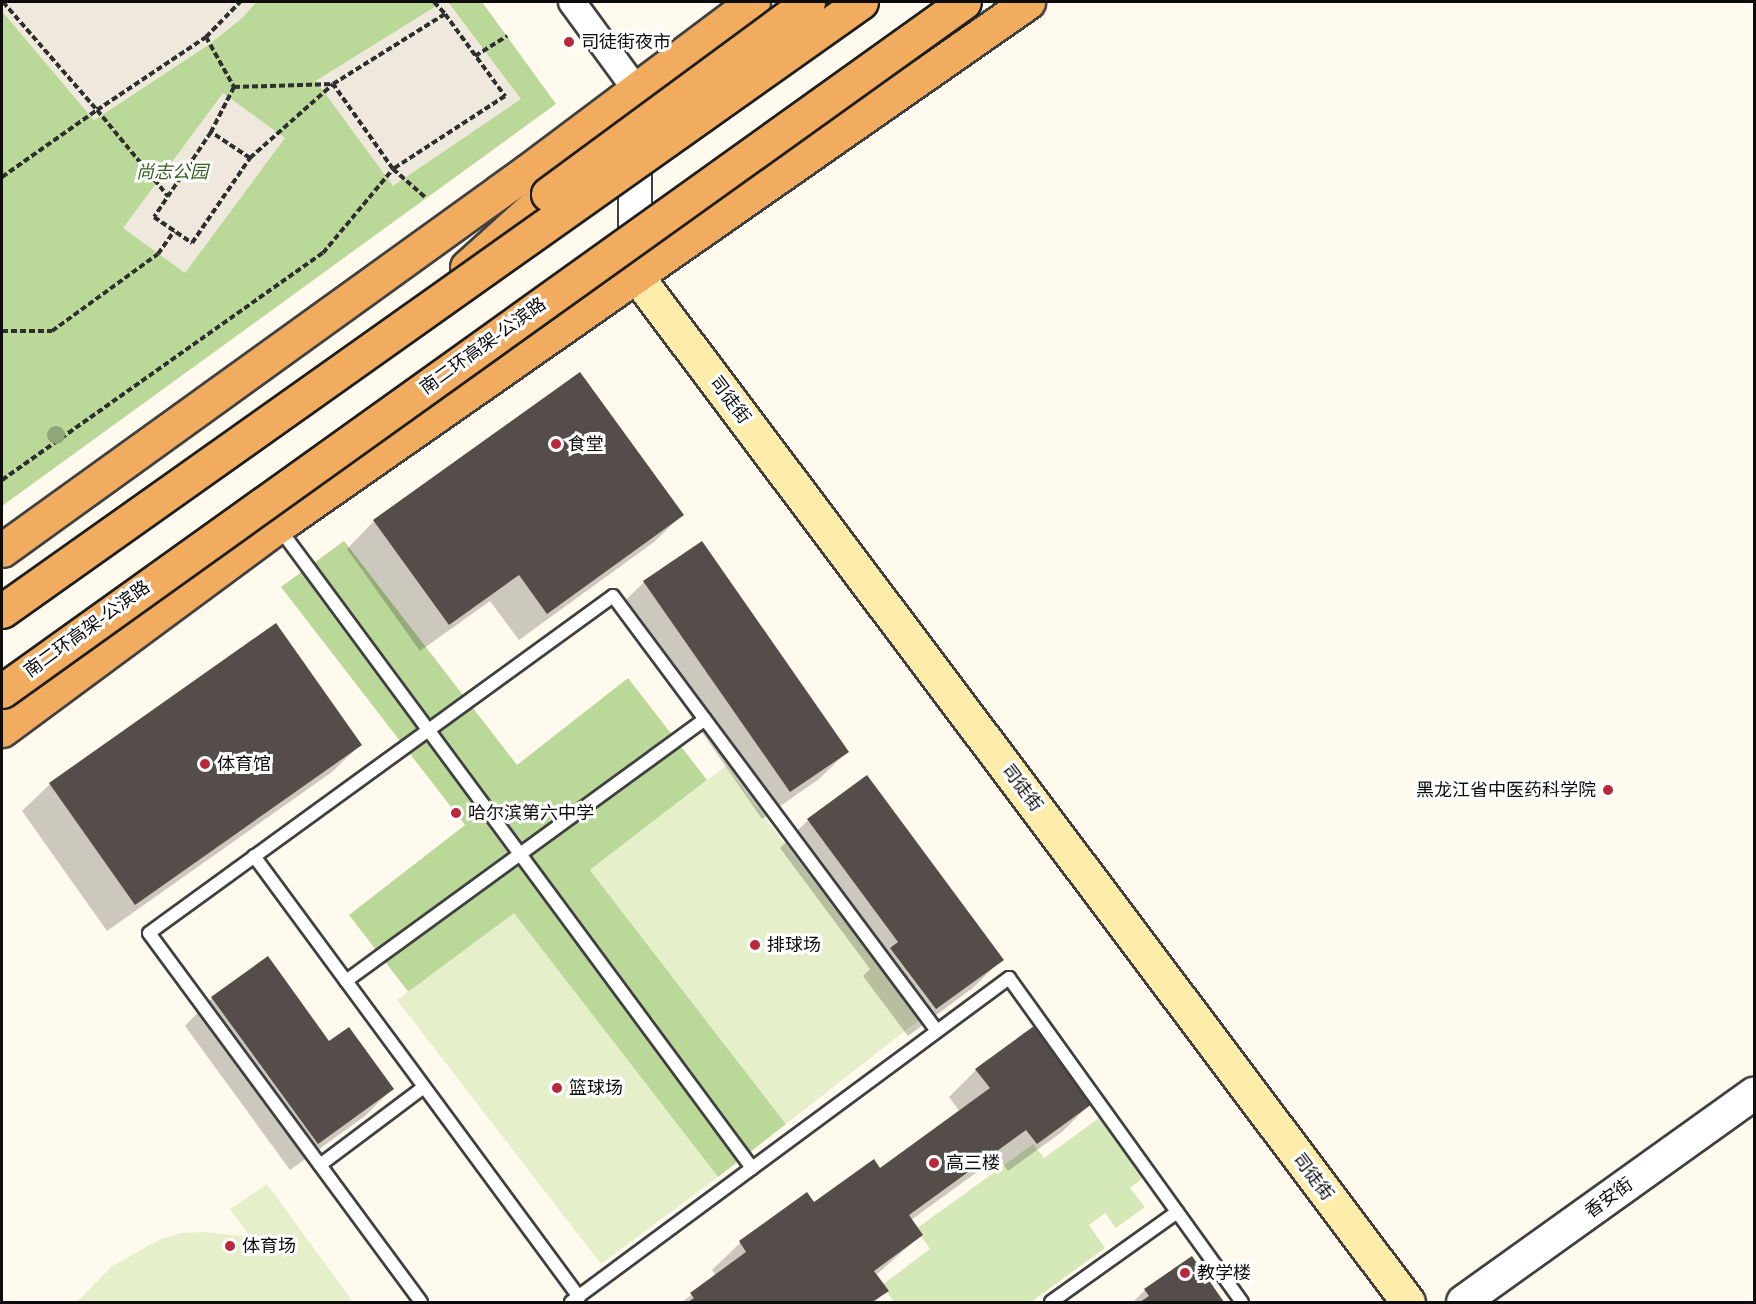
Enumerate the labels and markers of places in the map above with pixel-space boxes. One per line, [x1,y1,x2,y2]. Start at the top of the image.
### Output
place label: 司徒街夜市 [581,31,671,53]
marker: 司徒街夜市 [562,35,576,49]
place label: 食堂 [568,433,604,455]
marker: 食堂 [549,437,563,451]
place label: 体育馆 [217,753,271,775]
marker: 体育馆 [198,757,212,771]
place label: 黑龙江省中医药科学院 [1416,779,1596,801]
marker: 黑龙江省中医药科学院 [1601,783,1615,797]
place label: 哈尔滨第六中学 [468,802,594,824]
marker: 哈尔滨第六中学 [449,806,463,820]
place label: 排球场 [767,934,821,956]
marker: 排球场 [748,938,762,952]
place label: 篮球场 [569,1077,623,1099]
marker: 篮球场 [550,1081,564,1095]
place label: 高三楼 [946,1152,1000,1174]
marker: 高三楼 [927,1156,941,1170]
place label: 体育场 [242,1235,296,1257]
marker: 体育场 [223,1239,237,1253]
place label: 教学楼 [1197,1262,1251,1284]
marker: 教学楼 [1178,1266,1192,1280]

